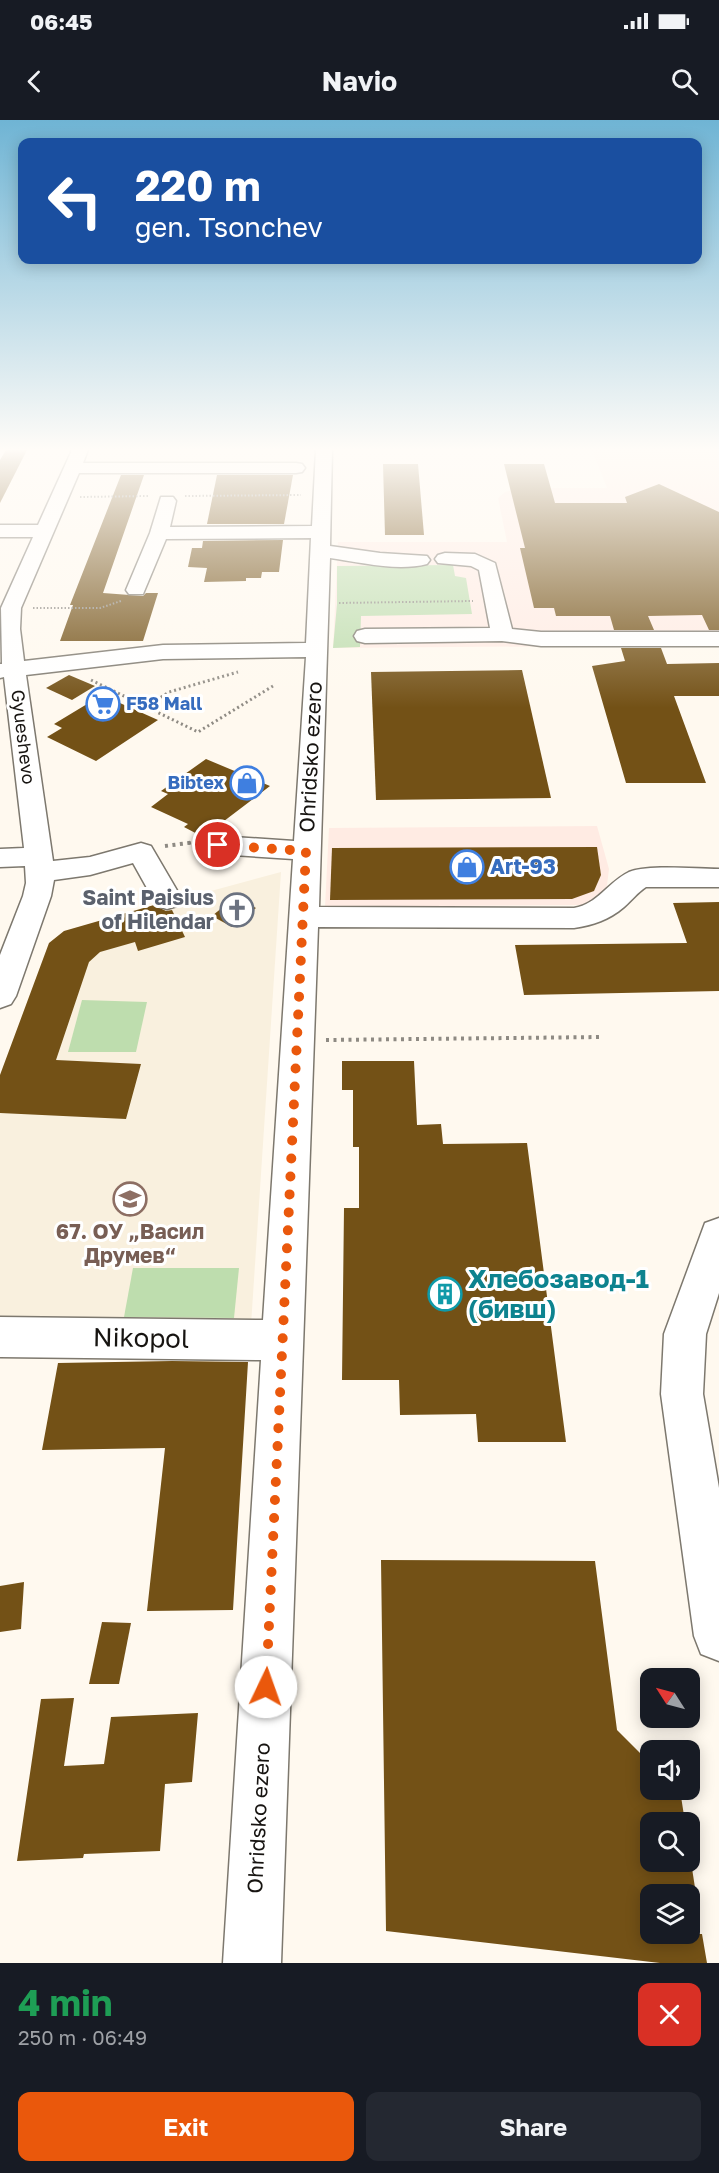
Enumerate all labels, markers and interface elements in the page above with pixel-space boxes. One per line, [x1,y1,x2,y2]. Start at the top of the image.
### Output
text: 06:45 [30,8,92,35]
icon: back [18,65,51,98]
text: Navio [322,65,397,97]
icon: search [668,65,701,98]
text: 220 m [135,160,261,210]
icon: left [36,162,114,240]
text: gen. Tsonchev [135,211,323,243]
street label: Ohridsko ezero [293,681,327,833]
supermarket icon: F58 Mall [85,686,121,722]
street label: Gyueshevo [7,688,41,786]
place label: F58 Mall [126,692,202,714]
shop icon: Bibtex [229,765,265,801]
place label: Bibtex [168,771,225,793]
pin [192,819,243,870]
icon: arrive [201,828,234,861]
shop icon: Art-93 [449,849,485,885]
place label: Art-93 [490,853,556,879]
place label: Saint Paisius of Hilendar [82,884,214,934]
church icon: Saint Paisius of Hilendar [219,892,255,928]
school or university icon: 67. ОУ „Васил Друмев“ [112,1181,148,1217]
place label: 67. ОУ „Васил Друмев“ [56,1218,204,1268]
place label: Хлебозавод-1 (бивш) [468,1263,649,1324]
building icon: Хлебозавод-1 (бивш) [427,1276,463,1312]
street label: Nikopol [93,1321,189,1354]
position arrow [234,1655,298,1719]
north arrow [640,1668,700,1728]
map controls [640,1668,700,1944]
button: sound [640,1740,700,1800]
street label: Ohridsko ezero [241,1742,275,1894]
button: search [640,1812,700,1872]
button: layers [640,1884,700,1944]
text: 4 min [18,1981,113,2024]
button: close [638,1983,701,2046]
text: 250 m · 06:49 [18,2025,147,2049]
button: Exit [18,2092,354,2161]
button: Share [366,2092,701,2161]

